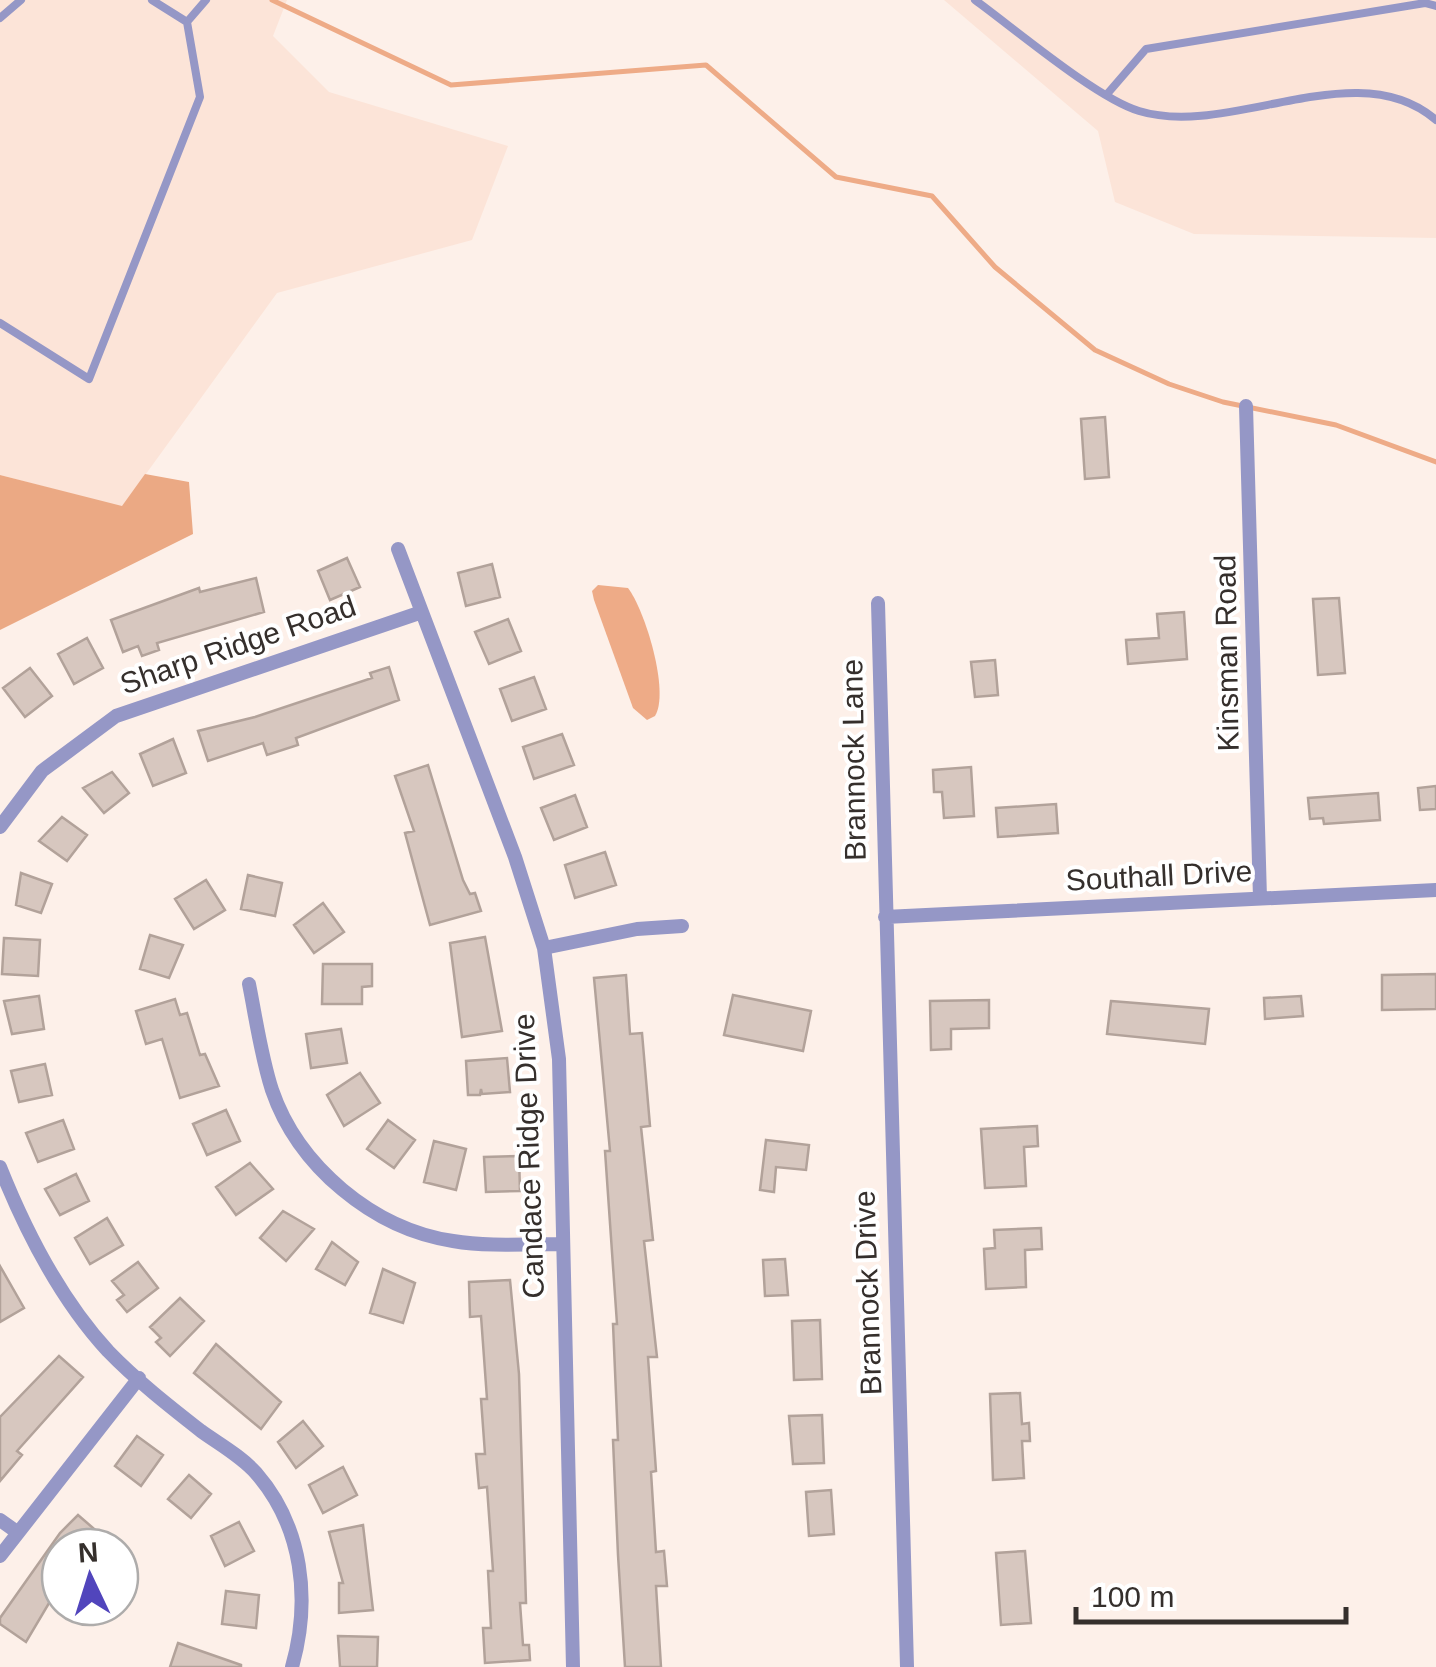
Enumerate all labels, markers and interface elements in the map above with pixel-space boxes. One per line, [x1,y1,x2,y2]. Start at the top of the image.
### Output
street label: Kinsman Road [1208,554,1245,752]
street label: Sharp Ridge Road [116,589,360,700]
street label: Brannock Lane [835,659,872,861]
street label: Southall Drive [1065,854,1253,897]
street label: Candace Ridge Drive [507,1013,550,1299]
street label: Brannock Drive [847,1190,888,1396]
north arrow [40,1527,140,1627]
text: N [77,1536,99,1569]
scale bar [1076,1562,1346,1624]
text: 100 m [1091,1580,1174,1613]

